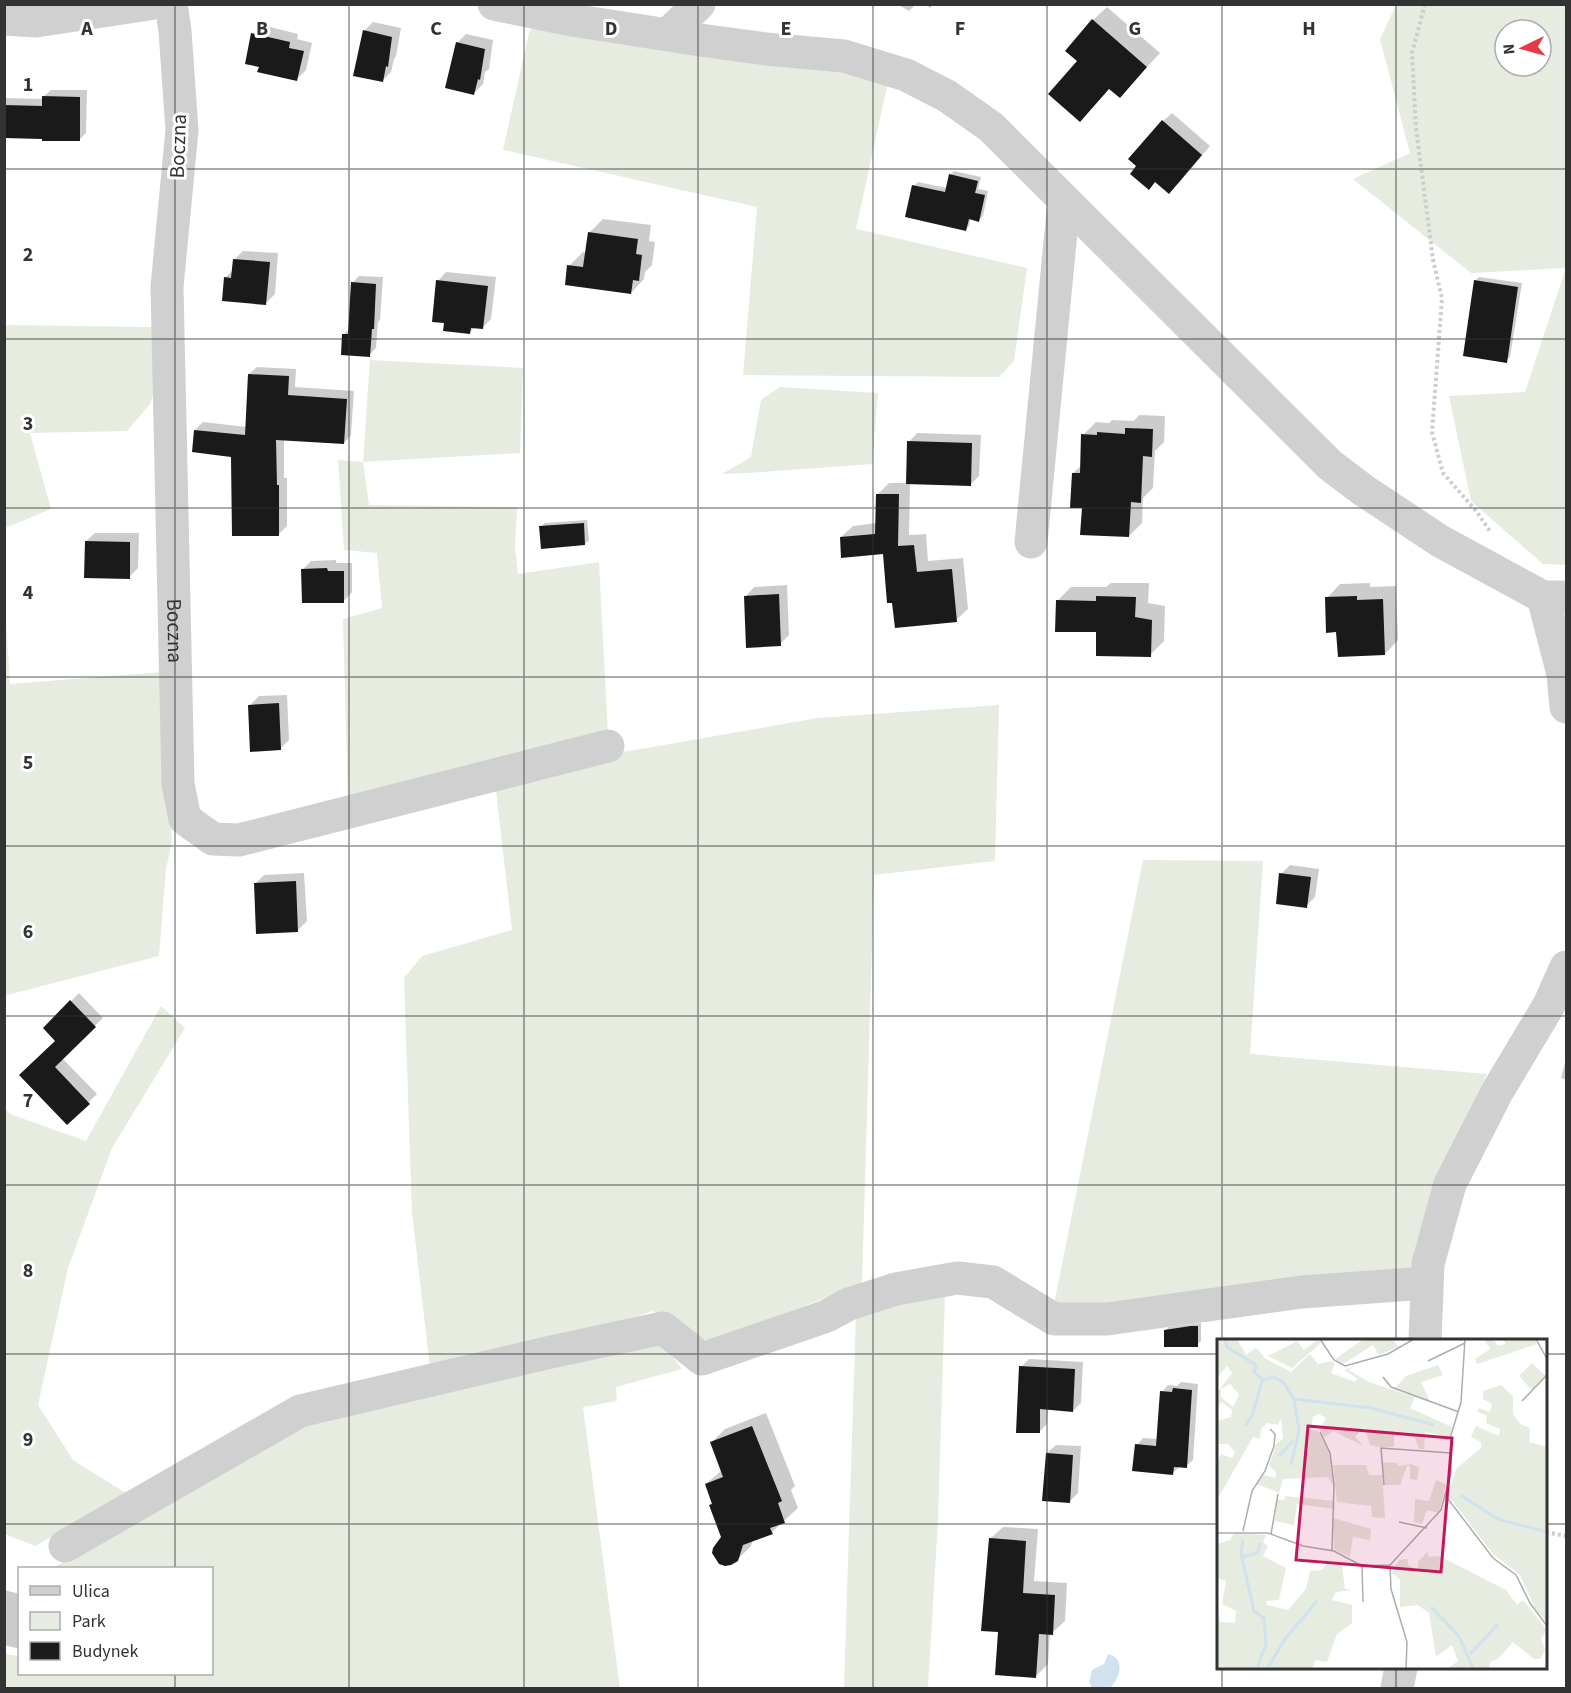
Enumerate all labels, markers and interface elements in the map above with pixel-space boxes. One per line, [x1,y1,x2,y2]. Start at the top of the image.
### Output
text: A [80,15,93,43]
text: B [256,15,268,43]
text: C [430,15,442,43]
text: D [605,15,617,43]
text: E [781,15,791,43]
text: F [955,15,965,43]
text: G [1129,15,1141,43]
text: H [1302,15,1316,43]
north arrow [1493,18,1553,78]
text: N [1498,43,1520,55]
text: 1 [23,71,33,99]
street label: Boczna [162,113,194,179]
text: 2 [23,241,33,269]
text: 3 [23,410,33,438]
text: 4 [23,579,34,607]
street label: Boczna [159,598,190,663]
text: 5 [23,749,33,777]
text: 6 [23,918,33,946]
text: 7 [23,1087,33,1115]
text: 8 [23,1257,33,1285]
inset map [1217,1339,1547,1669]
text: 9 [23,1426,33,1454]
legend [18,1567,213,1675]
text: Ulica [72,1579,110,1604]
text: Park [72,1609,106,1634]
text: Budynek [72,1639,139,1664]

